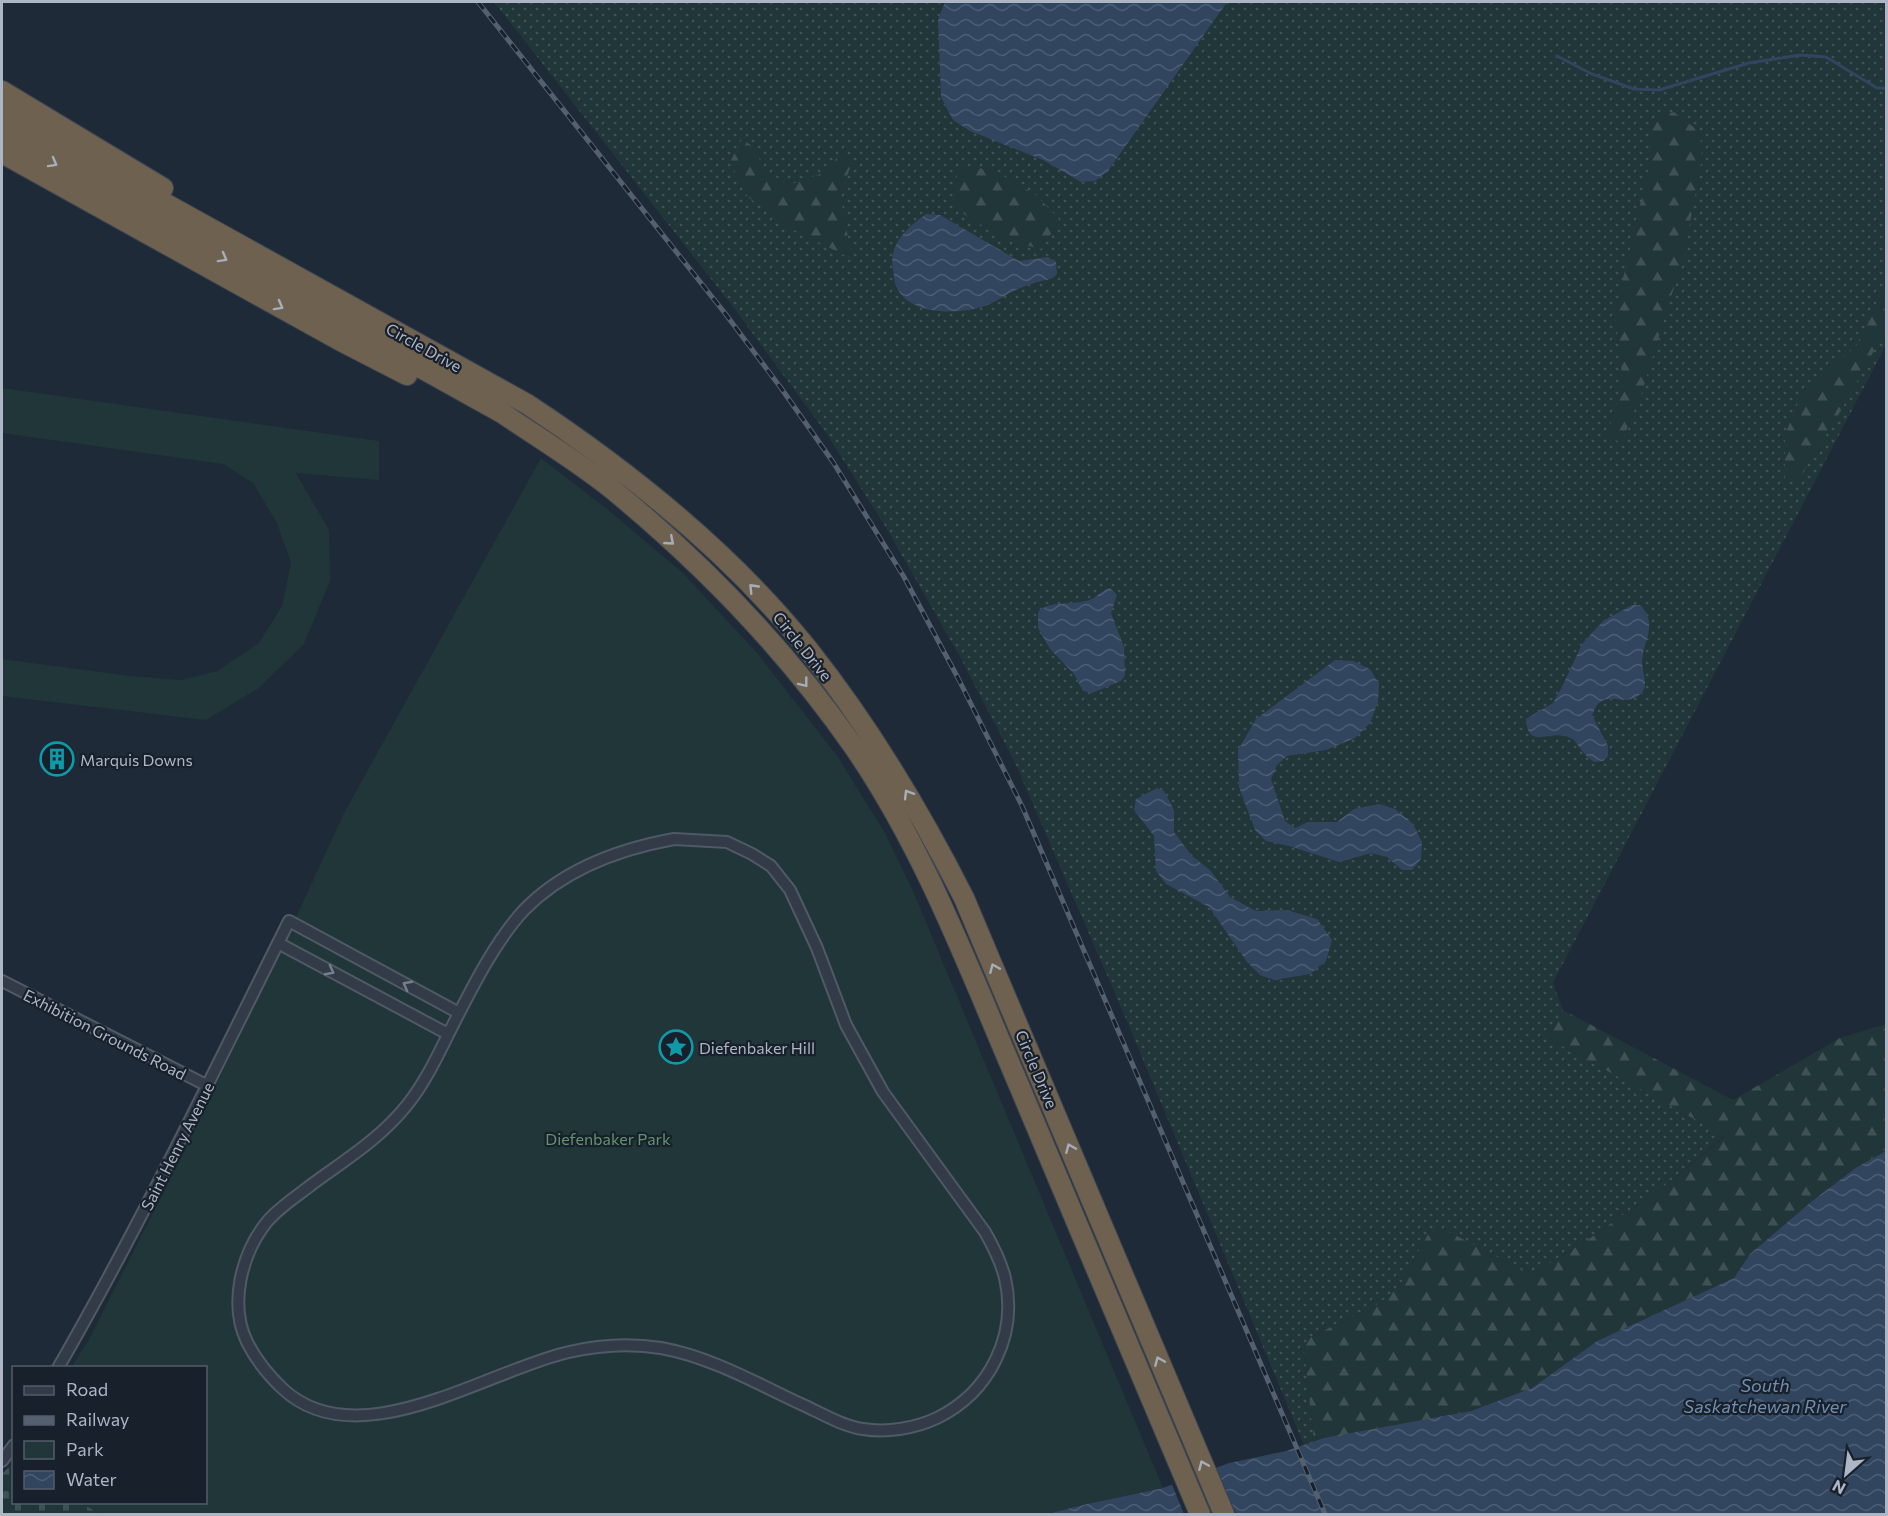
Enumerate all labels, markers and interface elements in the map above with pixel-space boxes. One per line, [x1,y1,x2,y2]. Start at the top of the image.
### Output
one-way arrow [46,156,57,167]
one-way arrow [217,251,227,262]
one-way arrow [273,299,283,310]
street label: Circle Drive [383,318,465,376]
one-way arrow [663,534,674,545]
one-way arrow [749,585,760,595]
street label: Circle Drive [769,608,837,684]
one-way arrow [796,676,807,687]
building icon: Marquis Downs [39,741,75,777]
place label: Marquis Downs [80,750,193,769]
one-way arrow [904,790,916,800]
one-way arrow [323,963,334,975]
one-way arrow [990,964,1002,975]
one-way arrow [403,981,414,992]
street label: Exhibition Grounds Road [21,985,189,1083]
street label: Circle Drive [1012,1027,1062,1111]
place icon: Diefenbaker Hill [658,1029,694,1065]
place label: Diefenbaker Hill [699,1038,815,1057]
street label: Saint Henry Avenue [136,1079,218,1213]
park label: Diefenbaker Park [545,1129,671,1148]
one-way arrow [1065,1143,1077,1154]
one-way arrow [1154,1356,1166,1367]
legend [12,1366,207,1504]
water label: South Saskatchewan River [1684,1374,1847,1417]
text: Road [66,1378,108,1400]
text: Railway [66,1408,129,1430]
text: Park [66,1438,104,1460]
north arrow [1816,1444,1876,1504]
one-way arrow [1198,1460,1210,1471]
text: Water [66,1468,117,1490]
text: N [1829,1476,1848,1499]

